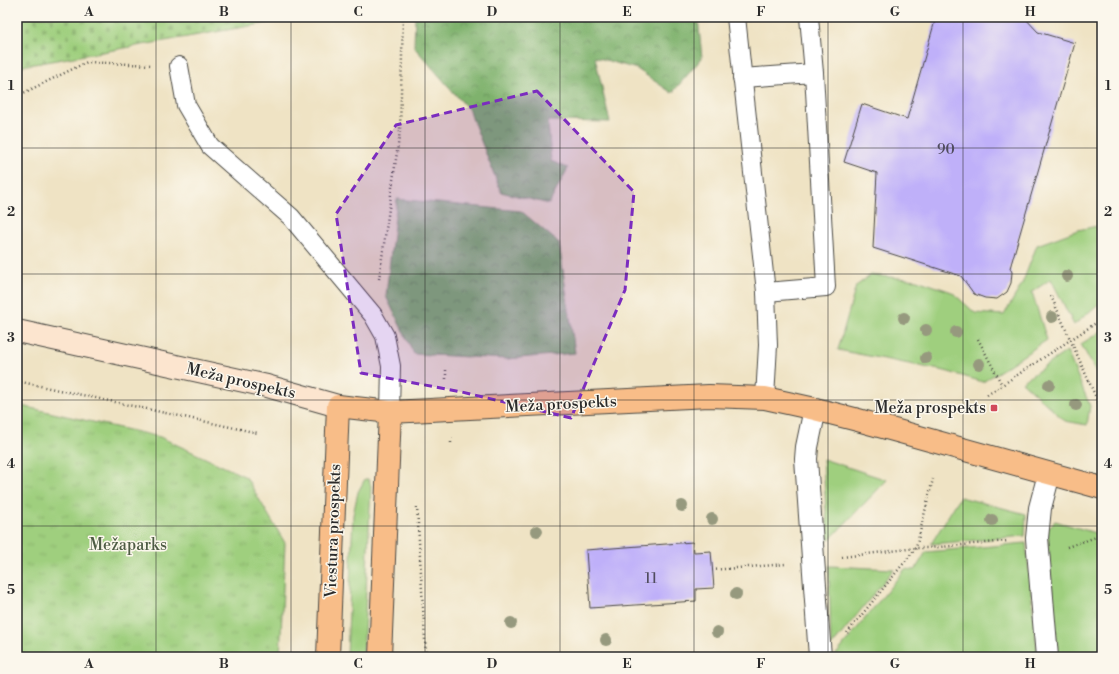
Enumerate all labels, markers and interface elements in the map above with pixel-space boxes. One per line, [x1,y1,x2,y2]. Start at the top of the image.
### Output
text: A [83,4,94,20]
text: B [219,4,229,20]
text: C [353,4,363,20]
text: D [487,4,497,20]
text: E [622,4,632,20]
text: F [756,4,766,20]
text: G [890,4,901,20]
text: H [1025,4,1036,20]
text: 1 [8,78,15,94]
text: 1 [1105,78,1112,94]
house number: 90 [937,141,955,159]
text: 2 [7,204,15,220]
text: 2 [1104,204,1112,220]
text: 3 [7,330,15,346]
text: 3 [1104,330,1112,346]
street label: Meža prospekts [184,359,298,403]
street label: Meža prospekts [505,391,617,417]
place label: Meža prospekts [874,398,986,418]
marker: Meža prospekts [989,403,999,413]
text: 4 [7,456,16,472]
text: 4 [1104,456,1113,472]
street label: Viestura prospekts [321,464,345,599]
park label: Mežaparks [89,535,167,555]
house number: 11 [645,570,657,588]
text: 5 [7,582,15,598]
text: 5 [1104,582,1112,598]
text: A [83,656,94,672]
text: B [219,656,229,672]
text: C [353,656,363,672]
text: D [487,656,497,672]
text: E [622,656,632,672]
text: F [756,656,766,672]
text: G [890,656,901,672]
text: H [1025,656,1036,672]

